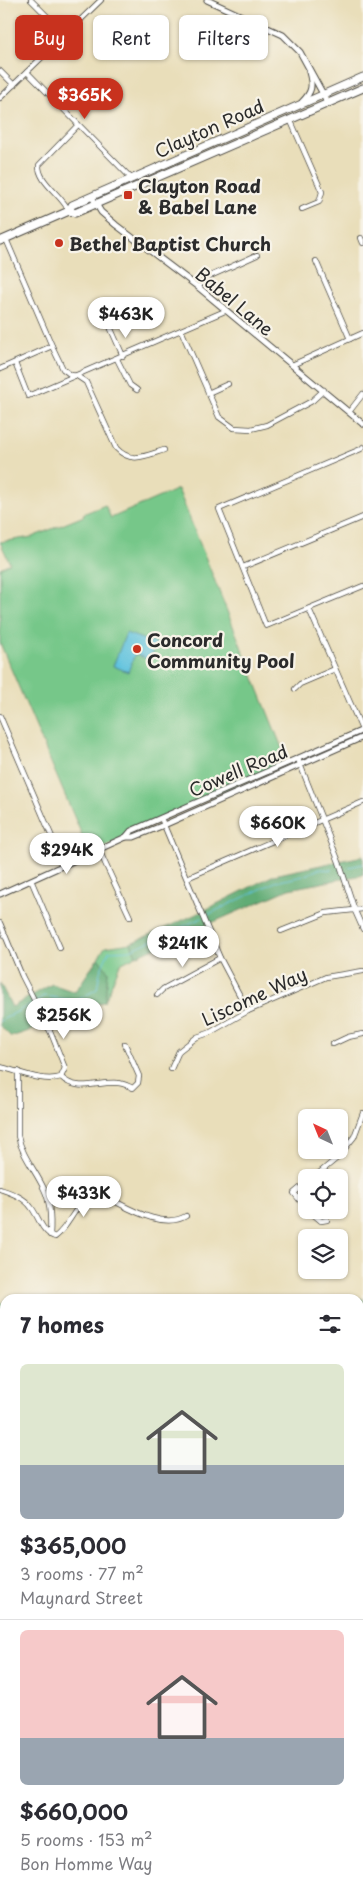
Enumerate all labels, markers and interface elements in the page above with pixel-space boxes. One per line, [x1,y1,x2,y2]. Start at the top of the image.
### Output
chip: Buy [15,15,83,60]
chip: Rent [93,15,169,60]
chip: Filters [179,15,268,60]
pin: $365K [50,78,120,120]
text: $365K [58,82,112,106]
street label: Clayton Road [150,92,268,164]
place label: Clayton Road & Babel Lane [138,172,261,220]
marker: Clayton Road & Babel Lane [122,189,134,201]
place label: Bethel Baptist Church [69,230,271,257]
marker: Bethel Baptist Church [53,237,65,249]
street label: Babel Lane [190,260,280,342]
pin: $463K [91,296,161,339]
text: $463K [99,301,153,325]
place label: Concord Community Pool [147,626,295,674]
marker: Concord Community Pool [131,643,143,655]
street label: Cowell Road [184,737,292,803]
pin: $660K [243,806,313,848]
text: $660K [250,810,306,834]
pin: $294K [32,832,102,875]
text: $294K [41,837,93,861]
pin: $241K [148,926,218,968]
text: $241K [158,930,208,954]
street label: Liscome Way [197,960,311,1032]
pin: $256K [29,998,99,1040]
text: $256K [37,1002,91,1026]
north arrow [298,1109,348,1159]
map controls [298,1109,348,1279]
button: locate [298,1169,348,1219]
pin: $433K [49,1176,119,1218]
text: $433K [57,1180,111,1204]
button: layers [298,1229,348,1279]
text: 7 homes [20,1308,104,1340]
icon: filters [316,1310,344,1338]
icon: home [137,1397,227,1487]
text: $365,000 [20,1529,126,1561]
text: 3 rooms · 77 m² [20,1561,144,1585]
text: Maynard Street [20,1585,143,1609]
icon: home [137,1662,227,1752]
text: $660,000 [20,1795,128,1827]
text: 5 rooms · 153 m² [20,1827,153,1851]
text: Bon Homme Way [20,1851,153,1875]

